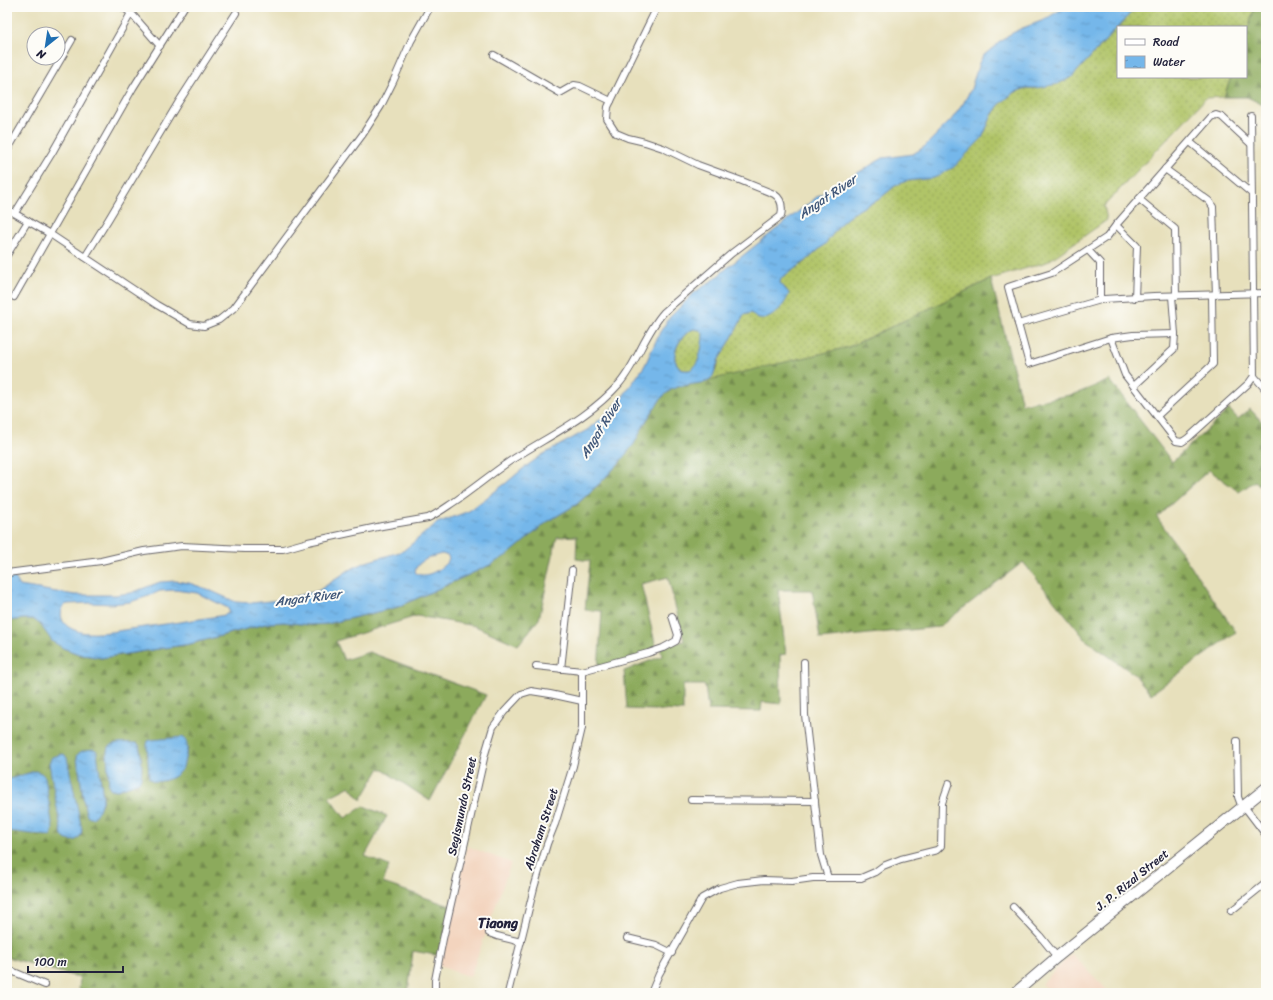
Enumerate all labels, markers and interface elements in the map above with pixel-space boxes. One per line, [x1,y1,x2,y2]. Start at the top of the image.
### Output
north arrow [26,26,66,66]
legend [1117,26,1247,78]
text: Road [1153,31,1180,53]
text: N [33,44,50,65]
text: Water [1153,51,1186,73]
water label: Angat River [793,167,863,225]
water label: Angat River [573,392,629,463]
water label: Angat River [273,582,345,613]
street label: Segismundo Street [441,754,483,858]
street label: Abraham Street [517,785,565,874]
street label: J. P. Rizal Street [1090,843,1174,917]
district label: Tiaong [478,911,519,936]
scale bar [28,948,123,974]
text: 100 m [34,951,67,973]

